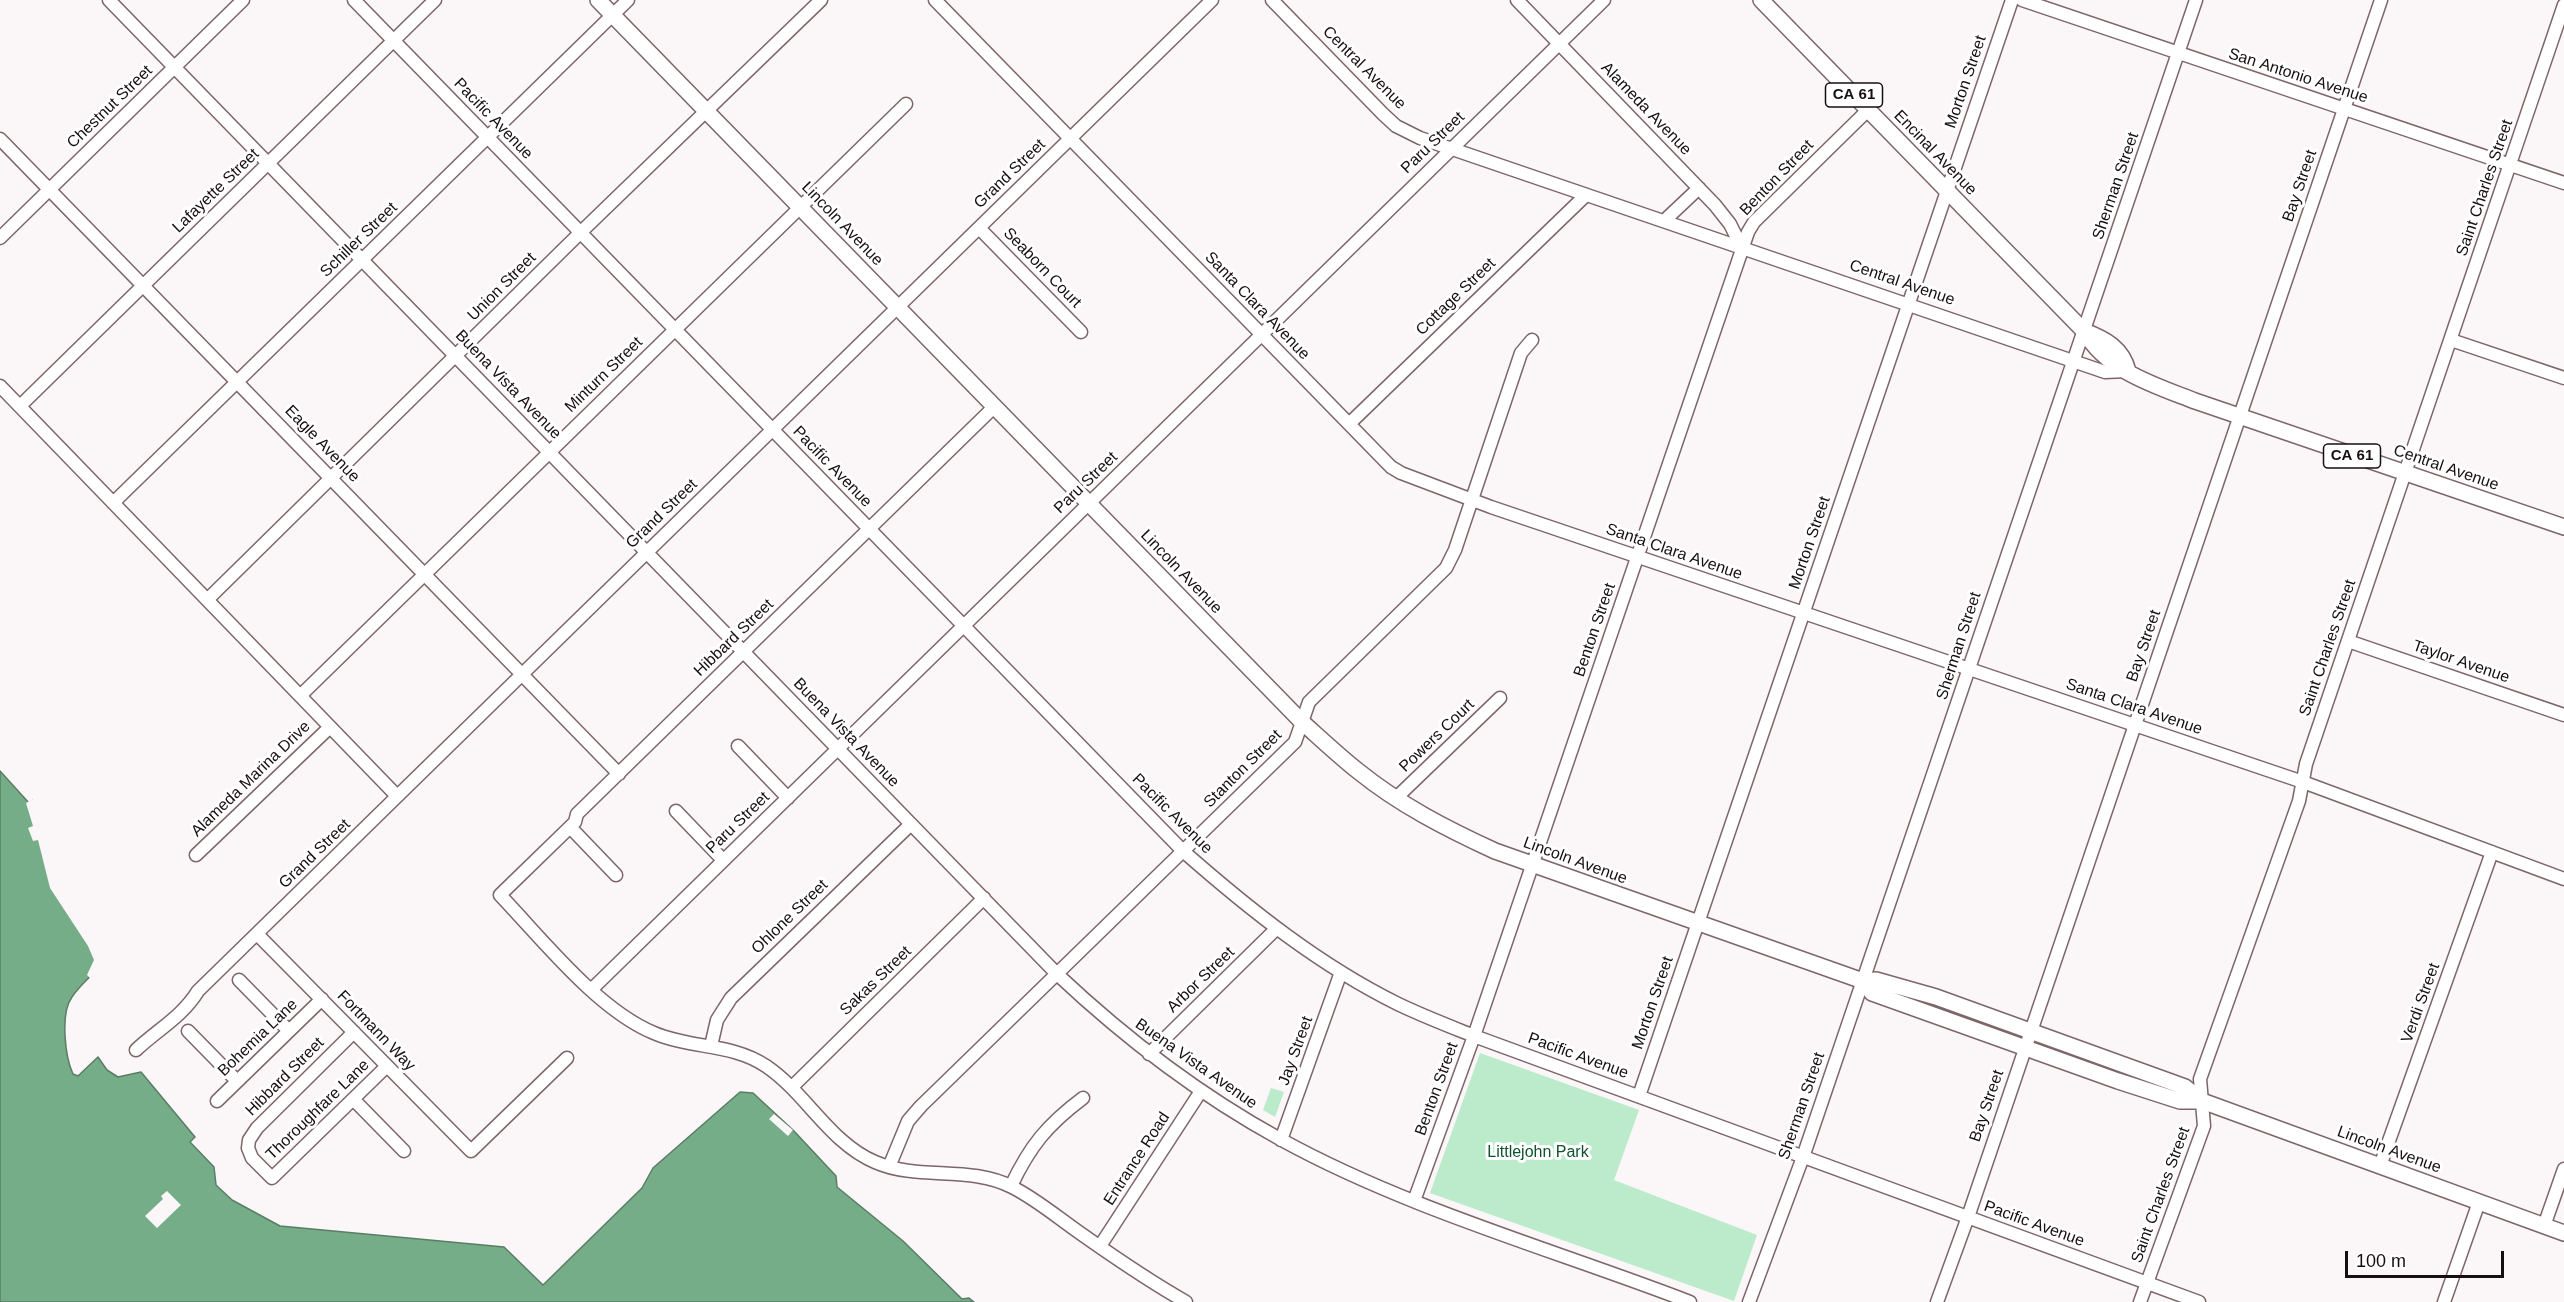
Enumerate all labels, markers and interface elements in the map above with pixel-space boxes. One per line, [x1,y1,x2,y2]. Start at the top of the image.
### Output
street label: Central Avenue [1318,22,1410,114]
street label: Morton Street [1941,33,1991,131]
street label: San Antonio Avenue [2226,44,2370,108]
street label: Alameda Avenue [1597,59,1695,159]
street label: Chestnut Street [63,61,157,153]
street label: Pacific Avenue [449,74,537,164]
road number: CA 61 [1826,83,1882,107]
street label: Encinal Avenue [1890,106,1980,200]
street label: Paru Street [1397,108,1469,178]
street label: Saint Charles Street [2453,117,2517,259]
street label: Sherman Street [2089,130,2143,242]
street label: Grand Street [970,135,1050,213]
street label: Benton Street [1736,136,1818,220]
street label: Lafayette Street [169,145,263,237]
street label: Bay Street [2279,148,2321,224]
street label: Lincoln Avenue [797,178,887,270]
street label: Schiller Street [317,199,401,281]
street label: Seaborn Court [999,224,1085,312]
street label: Santa Clara Avenue [1200,248,1314,364]
street label: Union Street [464,249,540,325]
street label: Cottage Street [1412,254,1500,340]
street label: Central Avenue [1847,256,1957,310]
street label: Buena Vista Avenue [451,326,565,444]
street label: Minturn Street [561,333,647,417]
street label: Eagle Avenue [281,402,363,486]
street label: Pacific Avenue [788,422,876,512]
street label: Central Avenue [2391,441,2501,495]
road number: CA 61 [2324,444,2380,468]
street label: Paru Street [1050,448,1122,518]
street label: Grand Street [622,475,702,553]
street label: Morton Street [1785,494,1835,592]
street label: Santa Clara Avenue [1603,520,1745,584]
street label: Lincoln Avenue [1136,526,1226,618]
street label: Saint Charles Street [2296,577,2360,719]
street label: Benton Street [1570,581,1620,679]
street label: Sherman Street [1933,590,1985,702]
street label: Hibbard Street [690,595,778,681]
street label: Bay Street [2123,608,2165,684]
street label: Taylor Avenue [2410,636,2512,688]
street label: Buena Vista Avenue [789,674,903,792]
street label: Santa Clara Avenue [2063,675,2205,739]
street label: Powers Court [1395,695,1479,777]
street label: Alameda Marina Drive [187,717,315,841]
street label: Stanton Street [1200,726,1286,812]
street label: Pacific Avenue [1128,770,1216,858]
street label: Paru Street [702,788,774,858]
street label: Grand Street [275,815,355,893]
street label: Lincoln Avenue [1520,833,1630,889]
street label: Ohlone Street [748,876,832,958]
street label: Sakas Street [836,942,916,1020]
street label: Arbor Street [1163,943,1239,1017]
street label: Morton Street [1628,954,1678,1052]
street label: Verdi Street [2398,960,2444,1046]
street label: Fortmann Way [333,987,419,1075]
street label: Bohemia Lane [214,995,302,1081]
street label: Jay Street [1275,1014,1317,1088]
street label: Buena Vista Avenue [1131,1015,1261,1113]
street label: Pacific Avenue [1525,1029,1631,1083]
street label: Hibbard Street [242,1034,328,1120]
street label: Benton Street [1411,1040,1463,1138]
street label: Sherman Street [1775,1050,1829,1162]
street label: Thoroughfare Lane [262,1056,374,1164]
street label: Bay Street [1966,1068,2008,1144]
street label: Entrance Road [1100,1109,1174,1209]
street label: Lincoln Avenue [2334,1122,2444,1178]
street label: Saint Charles Street [2127,1124,2195,1266]
park label: Littlejohn Park [1487,1143,1589,1163]
street label: Pacific Avenue [1981,1197,2087,1251]
scale bar [2348,1239,2507,1277]
text: 100 m [2356,1251,2406,1271]

